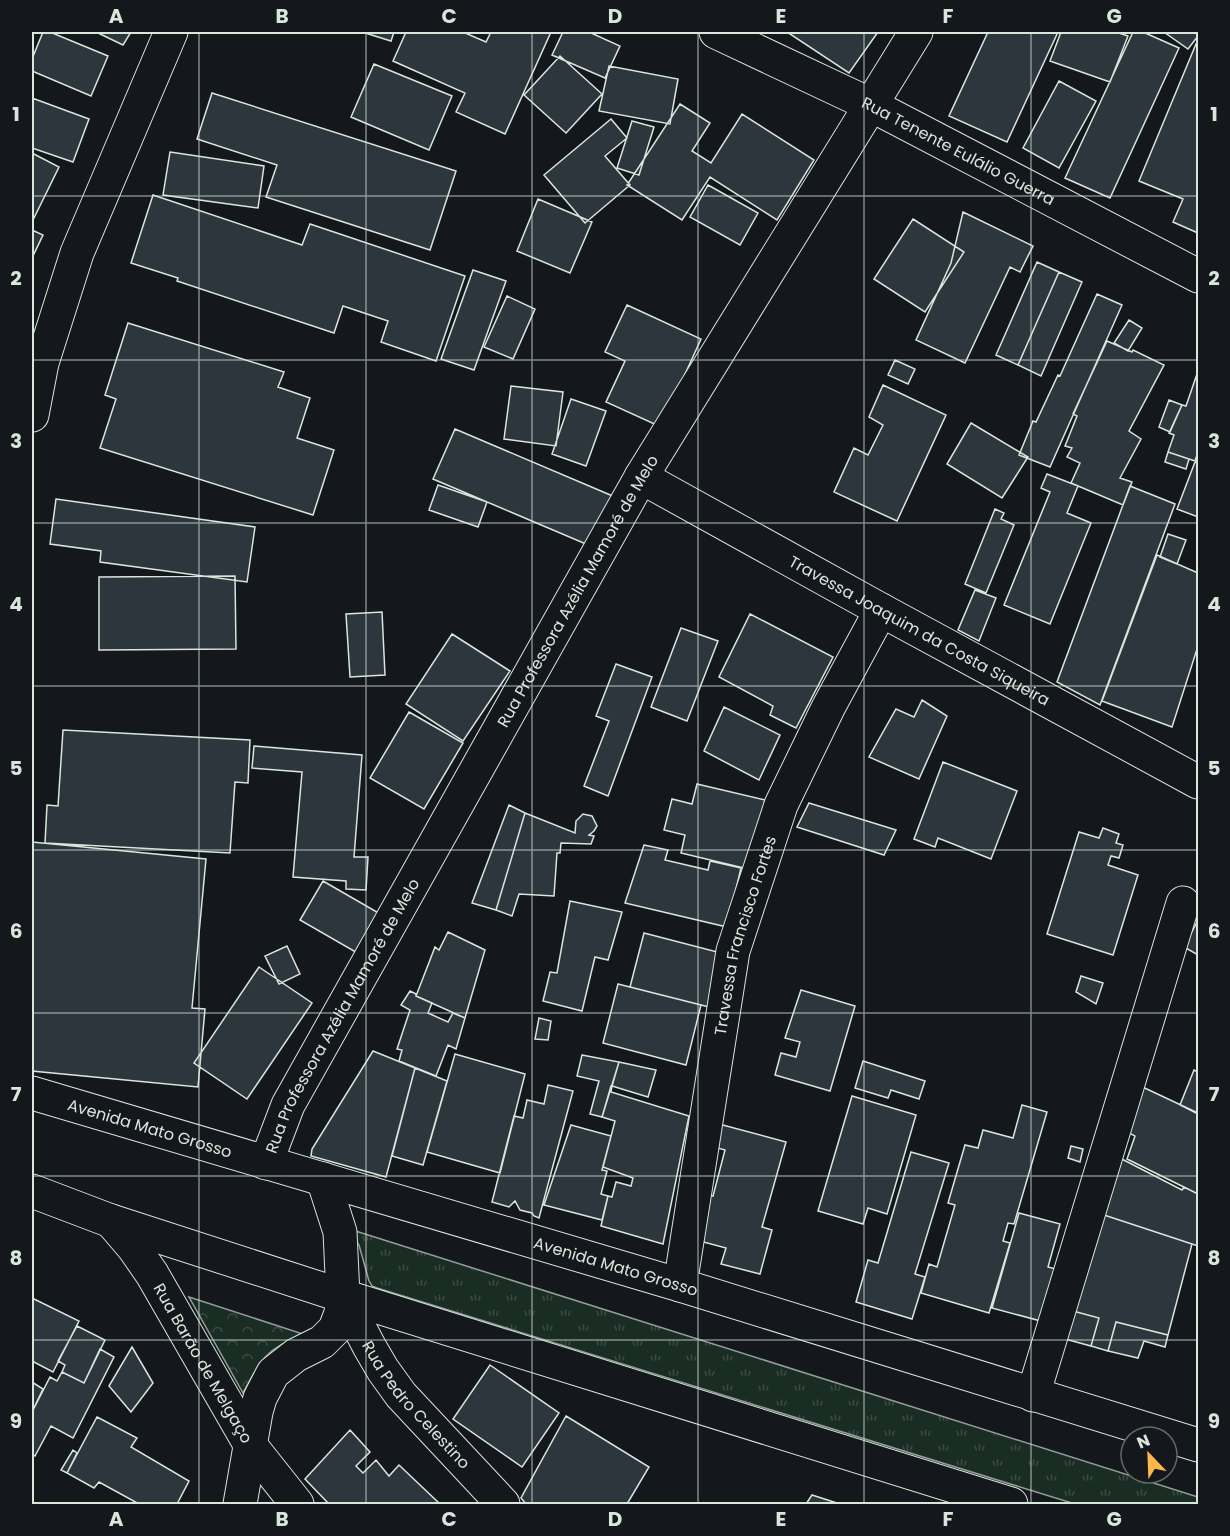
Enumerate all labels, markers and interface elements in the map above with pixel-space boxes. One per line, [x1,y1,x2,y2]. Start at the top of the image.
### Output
text: A [109,2,124,30]
text: B [275,2,289,30]
text: C [441,2,457,30]
text: D [608,2,622,30]
text: E [776,2,786,30]
text: F [943,2,954,30]
text: G [1106,2,1122,30]
street label: Rua Tenente Eulálio Guerra [858,91,1059,211]
text: 1 [12,100,20,128]
text: 1 [1210,100,1218,128]
text: 2 [10,264,22,292]
text: 2 [1208,264,1220,292]
text: 3 [10,427,22,455]
text: 3 [1208,427,1220,455]
street label: Rua Professora Azélia Mamoré de Melo [491,450,663,731]
street label: Travessa Joaquim da Costa Siqueira [785,550,1054,711]
text: 4 [9,590,23,618]
text: 4 [1207,590,1221,618]
text: 5 [10,754,23,782]
text: 5 [1208,754,1221,782]
street label: Travessa Francisco Fortes [708,833,782,1037]
street label: Rua Professora Azélia Mamoré de Melo [259,874,425,1156]
text: 6 [10,917,22,945]
text: 6 [1208,917,1220,945]
text: 7 [11,1080,22,1108]
text: 7 [1209,1080,1220,1108]
street label: Avenida Mato Grosso [65,1093,235,1163]
street label: Avenida Mato Grosso [531,1231,701,1301]
text: 8 [10,1244,22,1272]
text: 8 [1208,1244,1220,1272]
street label: Rua Barão de Melgaço [148,1279,259,1448]
street label: Rua Pedro Celestino [357,1336,476,1474]
text: 9 [10,1407,22,1435]
text: 9 [1208,1407,1220,1435]
north arrow [1119,1425,1179,1485]
text: N [1133,1429,1153,1455]
text: A [109,1505,124,1533]
text: B [275,1505,289,1533]
text: C [441,1505,457,1533]
text: D [608,1505,622,1533]
text: E [776,1505,786,1533]
text: F [943,1505,954,1533]
text: G [1106,1505,1122,1533]

